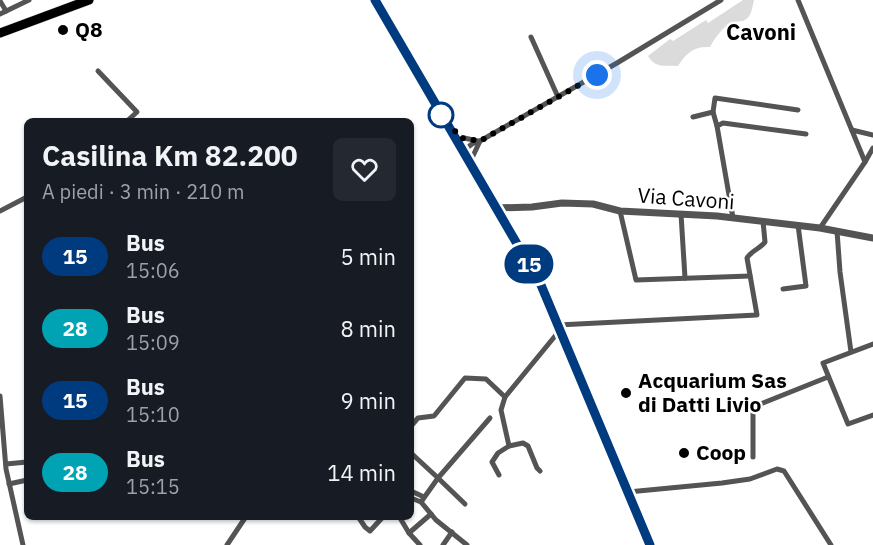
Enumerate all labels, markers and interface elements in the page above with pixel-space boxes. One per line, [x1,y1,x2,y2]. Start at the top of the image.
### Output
place label: Q8 [75,15,103,43]
district label: Cavoni [726,17,796,46]
marker: Q8 [56,23,70,37]
your location [582,60,612,90]
unlabelled marker [428,102,454,128]
text: Casilina Km 82.200 [42,137,298,174]
button: heart [333,138,396,201]
text: A piedi · 3 min · 210 m [42,178,244,205]
street label: Via Cavoni [637,181,736,215]
text: Bus [126,228,165,257]
text: 15 [62,242,88,270]
text: 5 min [340,242,396,271]
line badge: 15 [502,244,556,284]
text: 15 [516,250,542,278]
text: 15:06 [126,257,180,284]
text: Bus [126,300,165,329]
text: 28 [62,314,88,342]
text: 8 min [340,314,396,343]
text: 15:09 [126,329,180,356]
place label: Acquarium Sas di Datti Livio [638,366,787,418]
text: Bus [126,372,165,401]
text: 15 [62,386,88,414]
text: 9 min [340,386,396,415]
marker: Acquarium Sas di Datti Livio [619,386,633,400]
text: 15:10 [126,401,180,428]
place label: Coop [696,438,746,466]
text: Bus [126,444,165,473]
marker: Coop [677,446,691,460]
text: 28 [62,458,88,486]
text: 14 min [327,458,396,487]
text: 15:15 [126,473,180,500]

